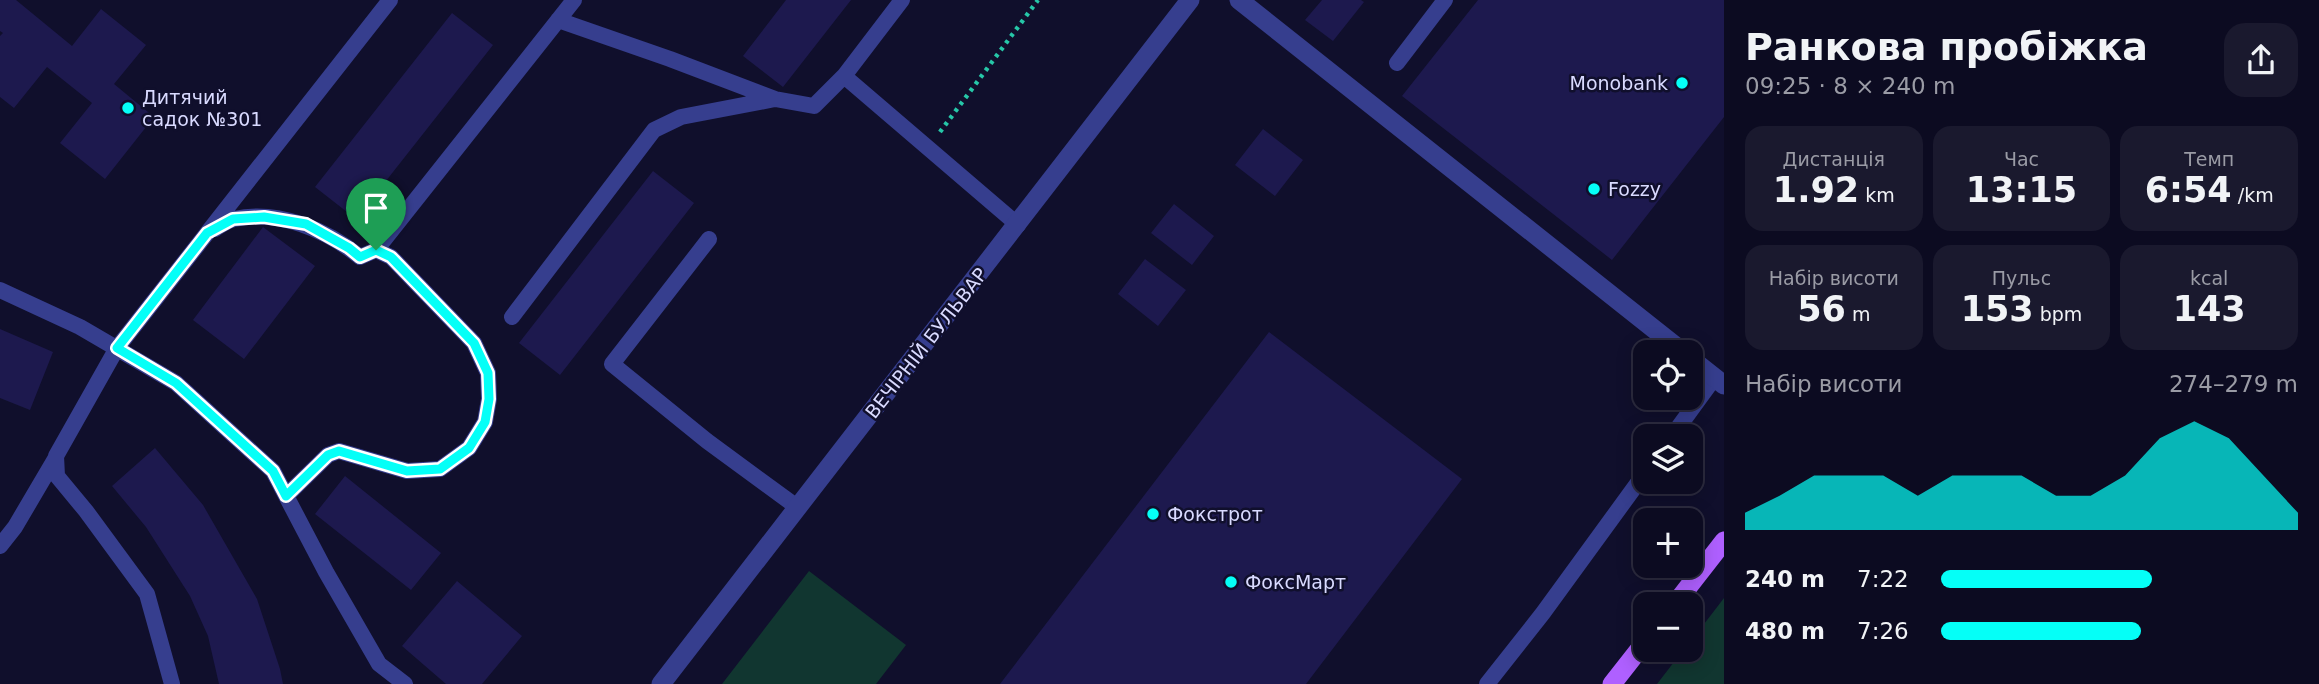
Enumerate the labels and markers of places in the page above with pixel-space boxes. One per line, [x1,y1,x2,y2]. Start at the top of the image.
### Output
place label: Monobank [1570,72,1668,94]
marker: Monobank [1674,75,1690,91]
place label: Дитячий садок №301 [142,86,262,130]
marker: Дитячий садок №301 [120,100,136,116]
pin [346,178,406,250]
place label: Fozzy [1608,178,1661,200]
marker: Fozzy [1586,181,1602,197]
place label: Фокстрот [1167,503,1263,525]
marker: Фокстрот [1145,506,1161,522]
place label: ФоксМарт [1245,571,1346,593]
marker: ФоксМарт [1223,574,1239,590]

